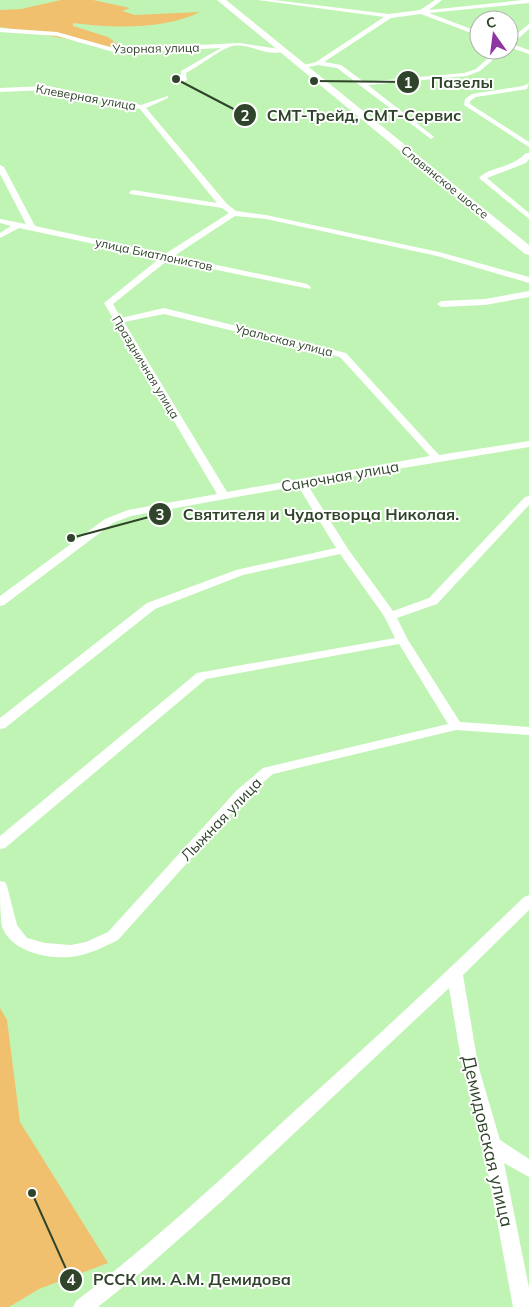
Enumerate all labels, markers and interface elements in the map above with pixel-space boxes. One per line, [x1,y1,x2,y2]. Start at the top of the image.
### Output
north arrow [469,10,519,60]
text: С [484,12,498,32]
street label: Узорная улица [111,40,200,56]
callout: Пазелы [395,67,503,98]
text: Пазелы [431,72,493,92]
text: 1 [403,73,413,92]
street label: Клеверная улица [35,81,137,113]
callout: СМТ-Трейд, СМТ-Сервис [232,100,472,131]
text: СМТ-Трейд, СМТ-Сервис [267,105,461,125]
text: 2 [240,106,250,125]
street label: Славянское шоссе [398,142,492,222]
street label: улица Биатлонистов [94,234,214,274]
street label: Праздничная улица [109,313,183,421]
street label: Уральская улица [233,320,334,359]
street label: Саночная улица [280,456,400,496]
callout: Святителя и Чудотворца Николая. [148,499,469,530]
text: Святителя и Чудотворца Николая. [183,504,459,524]
text: 3 [155,505,165,524]
street label: Лыжная улица [176,773,266,865]
street label: Демидовская улица [457,1053,519,1229]
callout: РССК им. А.М. Демидова [58,1264,301,1295]
text: РССК им. А.М. Демидова [93,1269,291,1289]
text: 4 [66,1270,76,1289]

